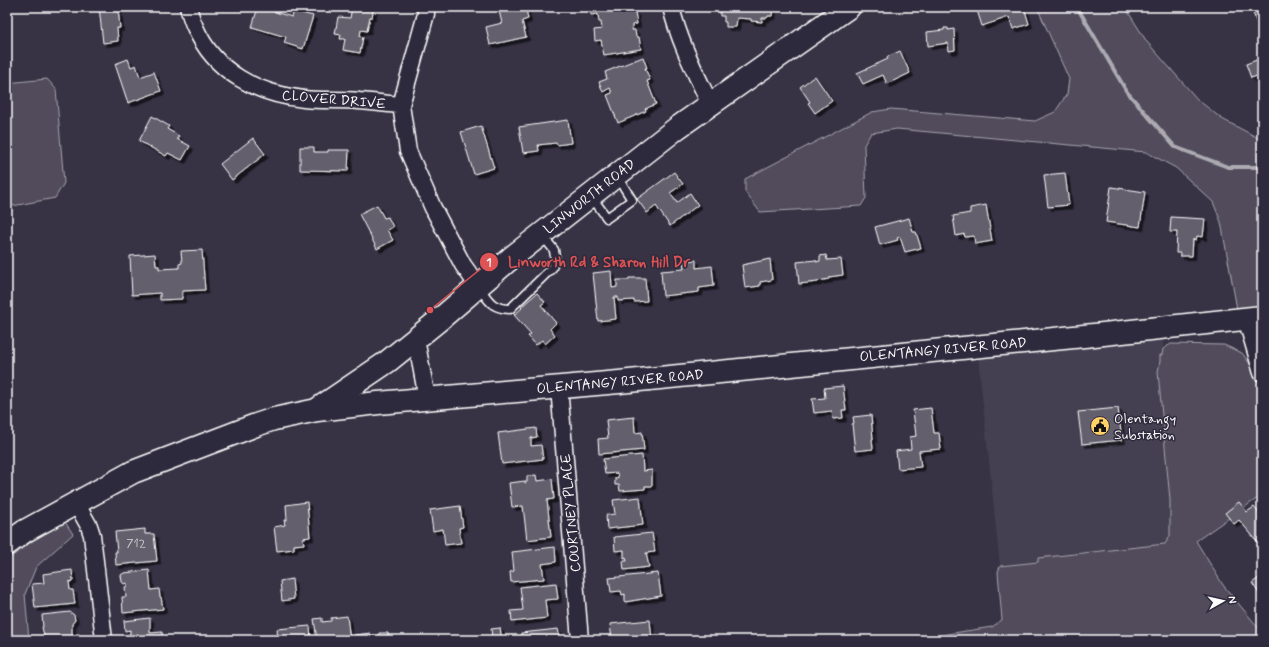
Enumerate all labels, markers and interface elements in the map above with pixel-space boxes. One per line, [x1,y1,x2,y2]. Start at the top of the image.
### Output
street label: CLOVER DRIVE [281,86,387,114]
street label: LINWORTH ROAD [540,155,639,238]
callout: Linworth Rd & Sharon Hill Dr [479,248,698,275]
text: Linworth Rd & Sharon Hill Dr [508,253,691,273]
text: 1 [486,255,492,271]
street label: OLENTANGY RIVER ROAD [859,334,1027,366]
street label: OLENTANGY RIVER ROAD [536,366,704,398]
place label: Olentangy Substation [1114,410,1176,444]
public building icon: Olentangy Substation [1089,415,1111,437]
street label: COURTNEY PLACE [557,453,585,573]
house number: 712 [126,536,146,552]
north arrow [1203,581,1243,621]
text: N [1224,595,1239,604]

